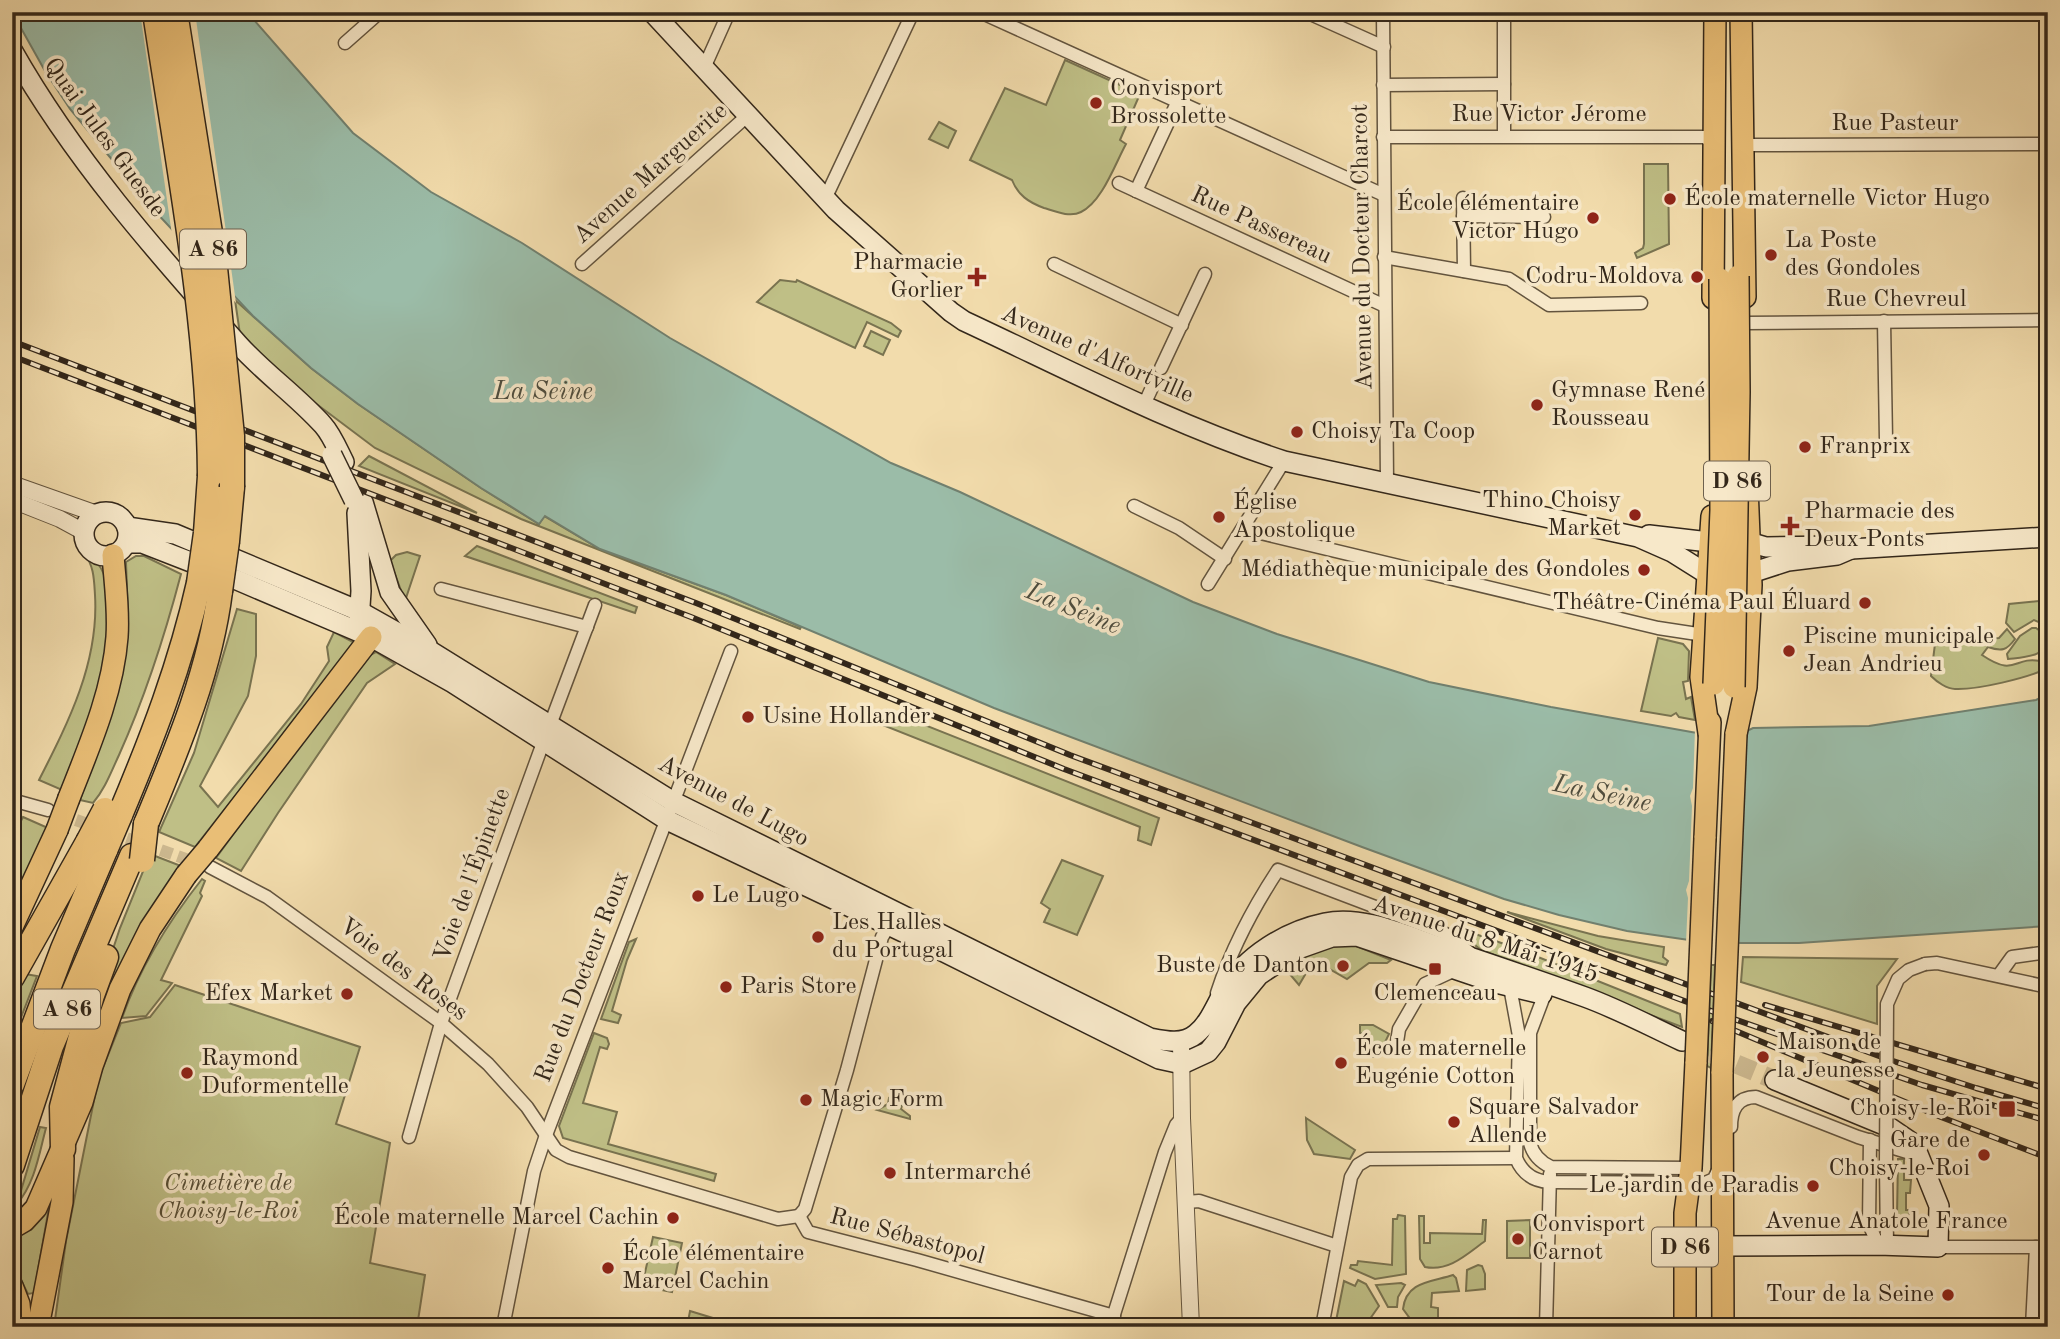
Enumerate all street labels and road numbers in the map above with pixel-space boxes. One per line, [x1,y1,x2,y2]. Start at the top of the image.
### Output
street label: Quai Jules Guesde [38,54,170,222]
street label: Avenue Marguerite [570,99,732,249]
street label: Rue Victor Jérome [1452,103,1646,127]
street label: Avenue du Docteur Charcot [1349,104,1377,390]
street label: Rue Pasteur [1831,112,1959,136]
street label: Rue Passereau [1187,183,1335,269]
road number: A 86 [180,230,246,268]
street label: Rue Chevreul [1826,288,1966,312]
street label: Avenue d'Alfortville [997,302,1197,408]
road number: D 86 [1704,461,1770,500]
street label: Avenue de Lugo [654,752,812,852]
street label: Voie de l'Épinette [427,784,515,965]
street label: Rue du Docteur Roux [532,868,634,1086]
street label: Avenue du 8 Mai 1945 [1369,892,1601,988]
street label: Voie des Roses [334,914,472,1026]
road number: A 86 [34,990,100,1028]
street label: Rue Sébastopol [827,1205,987,1269]
street label: Avenue Anatole France [1764,1210,2008,1234]
road number: D 86 [1652,1228,1718,1266]

